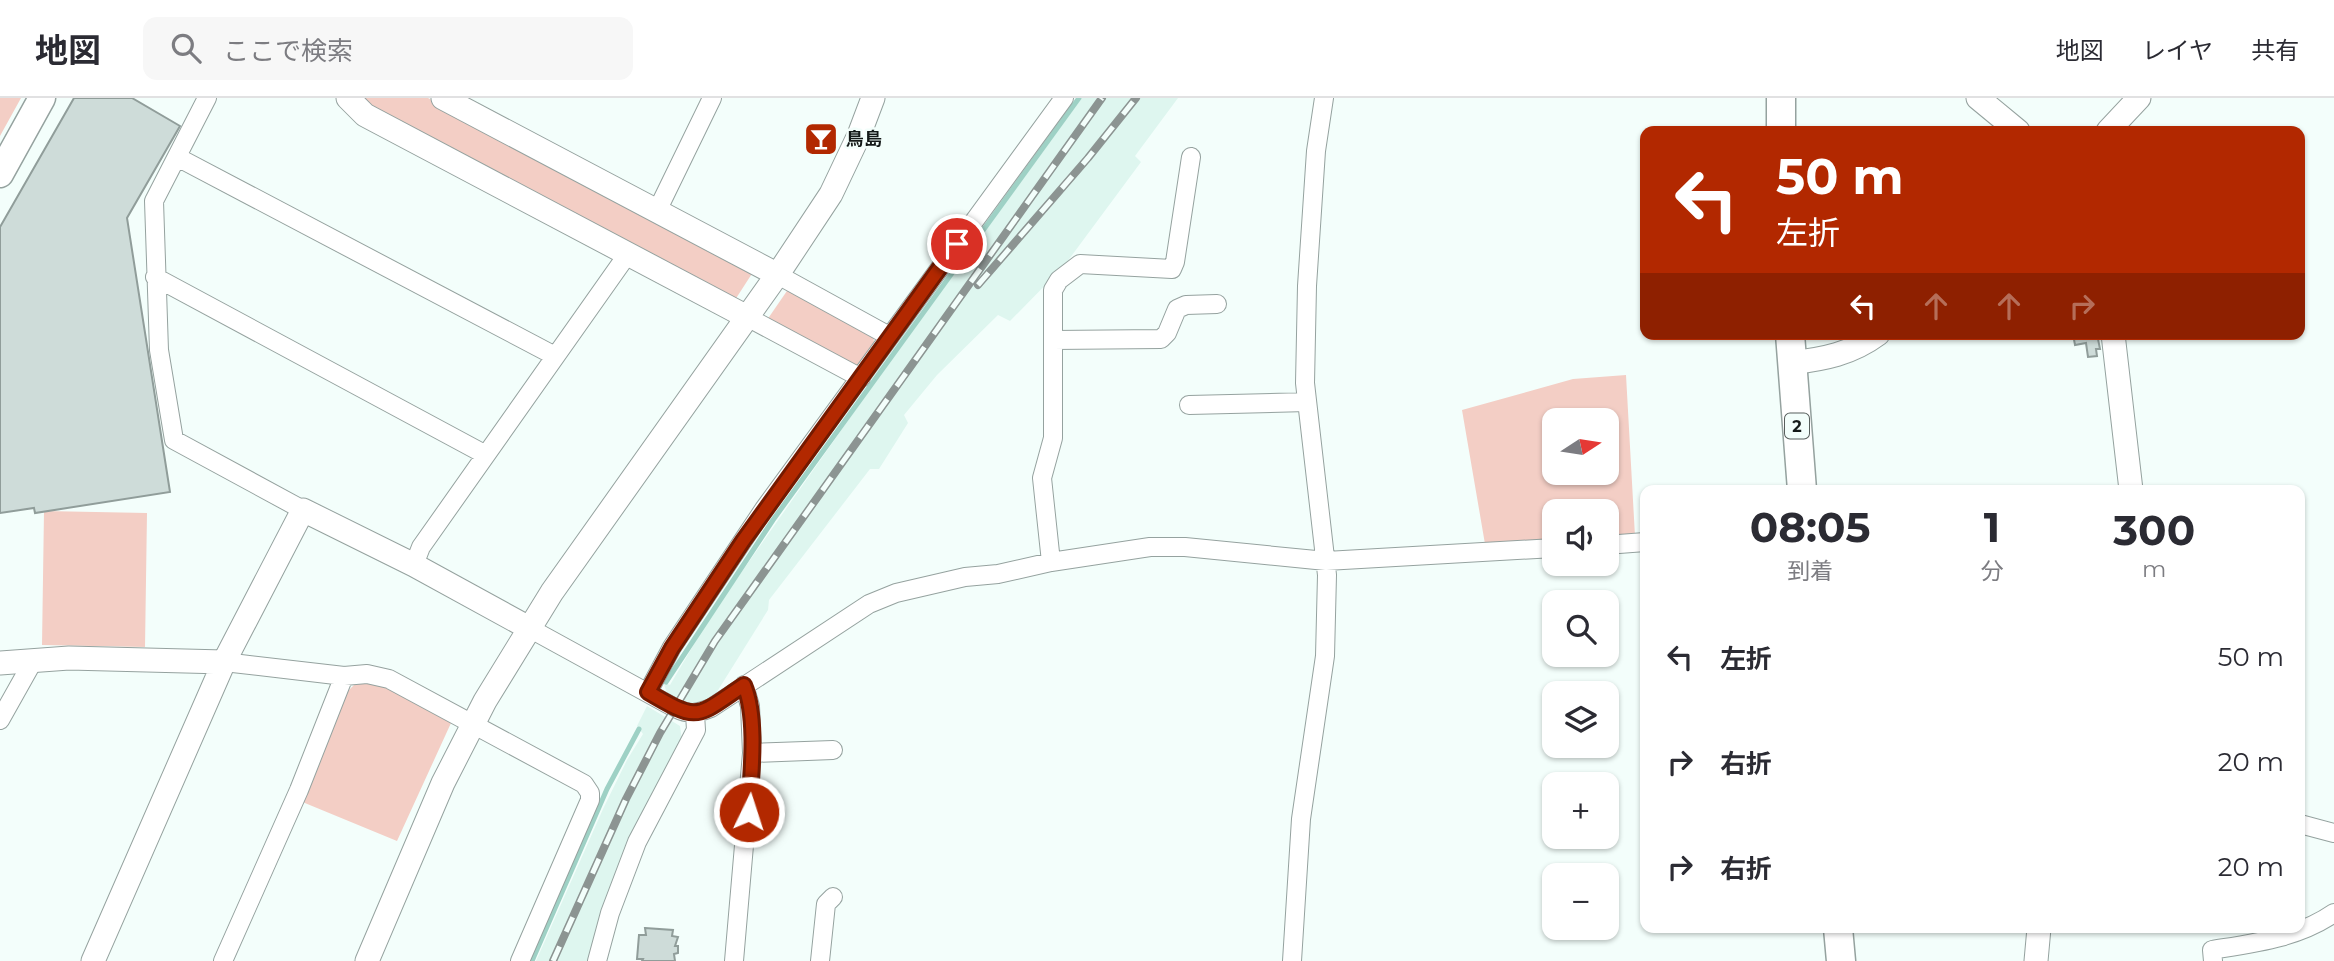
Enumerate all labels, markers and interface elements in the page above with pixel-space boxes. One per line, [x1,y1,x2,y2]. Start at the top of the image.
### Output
search box [143,17,633,80]
icon: search [167,29,205,67]
text: 地図 [35,30,101,70]
text: ここで検索 [223,35,353,67]
text: 地図 [2056,36,2104,65]
text: レイヤ [2142,36,2213,65]
text: 共有 [2251,36,2299,65]
bar icon: 鳥島 [802,120,840,158]
place label: 鳥島 [846,128,882,150]
text: 50 m [1776,147,1904,206]
icon: left [1661,154,1752,245]
text: 左折 [1776,213,1840,252]
pin [927,214,987,274]
icon: arrive [938,225,976,263]
icon: left [1844,287,1882,325]
icon: ahead [1917,287,1955,325]
icon: ahead [1990,287,2028,325]
icon: right [2063,287,2101,325]
north arrow [1542,408,1619,485]
map controls [1542,408,1619,940]
road number: 2 [1785,414,1809,438]
button: sound [1542,499,1619,576]
text: 08:05 [1750,501,1871,553]
text: 1 [1984,501,2000,553]
text: 300 [2113,504,2195,556]
text: m [2142,555,2166,583]
text: 到着 [1787,557,1833,585]
text: 分 [1980,557,2003,585]
button: search [1542,590,1619,667]
icon: left [1661,638,1699,676]
text: 50 m [2218,641,2284,673]
text: 左折 [1720,643,1772,675]
button: layers [1542,681,1619,758]
icon: right [1661,743,1699,781]
text: 20 m [2218,746,2284,778]
text: 右折 [1720,748,1772,780]
button: + [1542,772,1619,849]
position arrow [712,775,786,849]
icon: right [1661,848,1699,886]
text: 20 m [2218,851,2284,883]
text: 右折 [1720,853,1772,885]
button: − [1542,863,1619,940]

